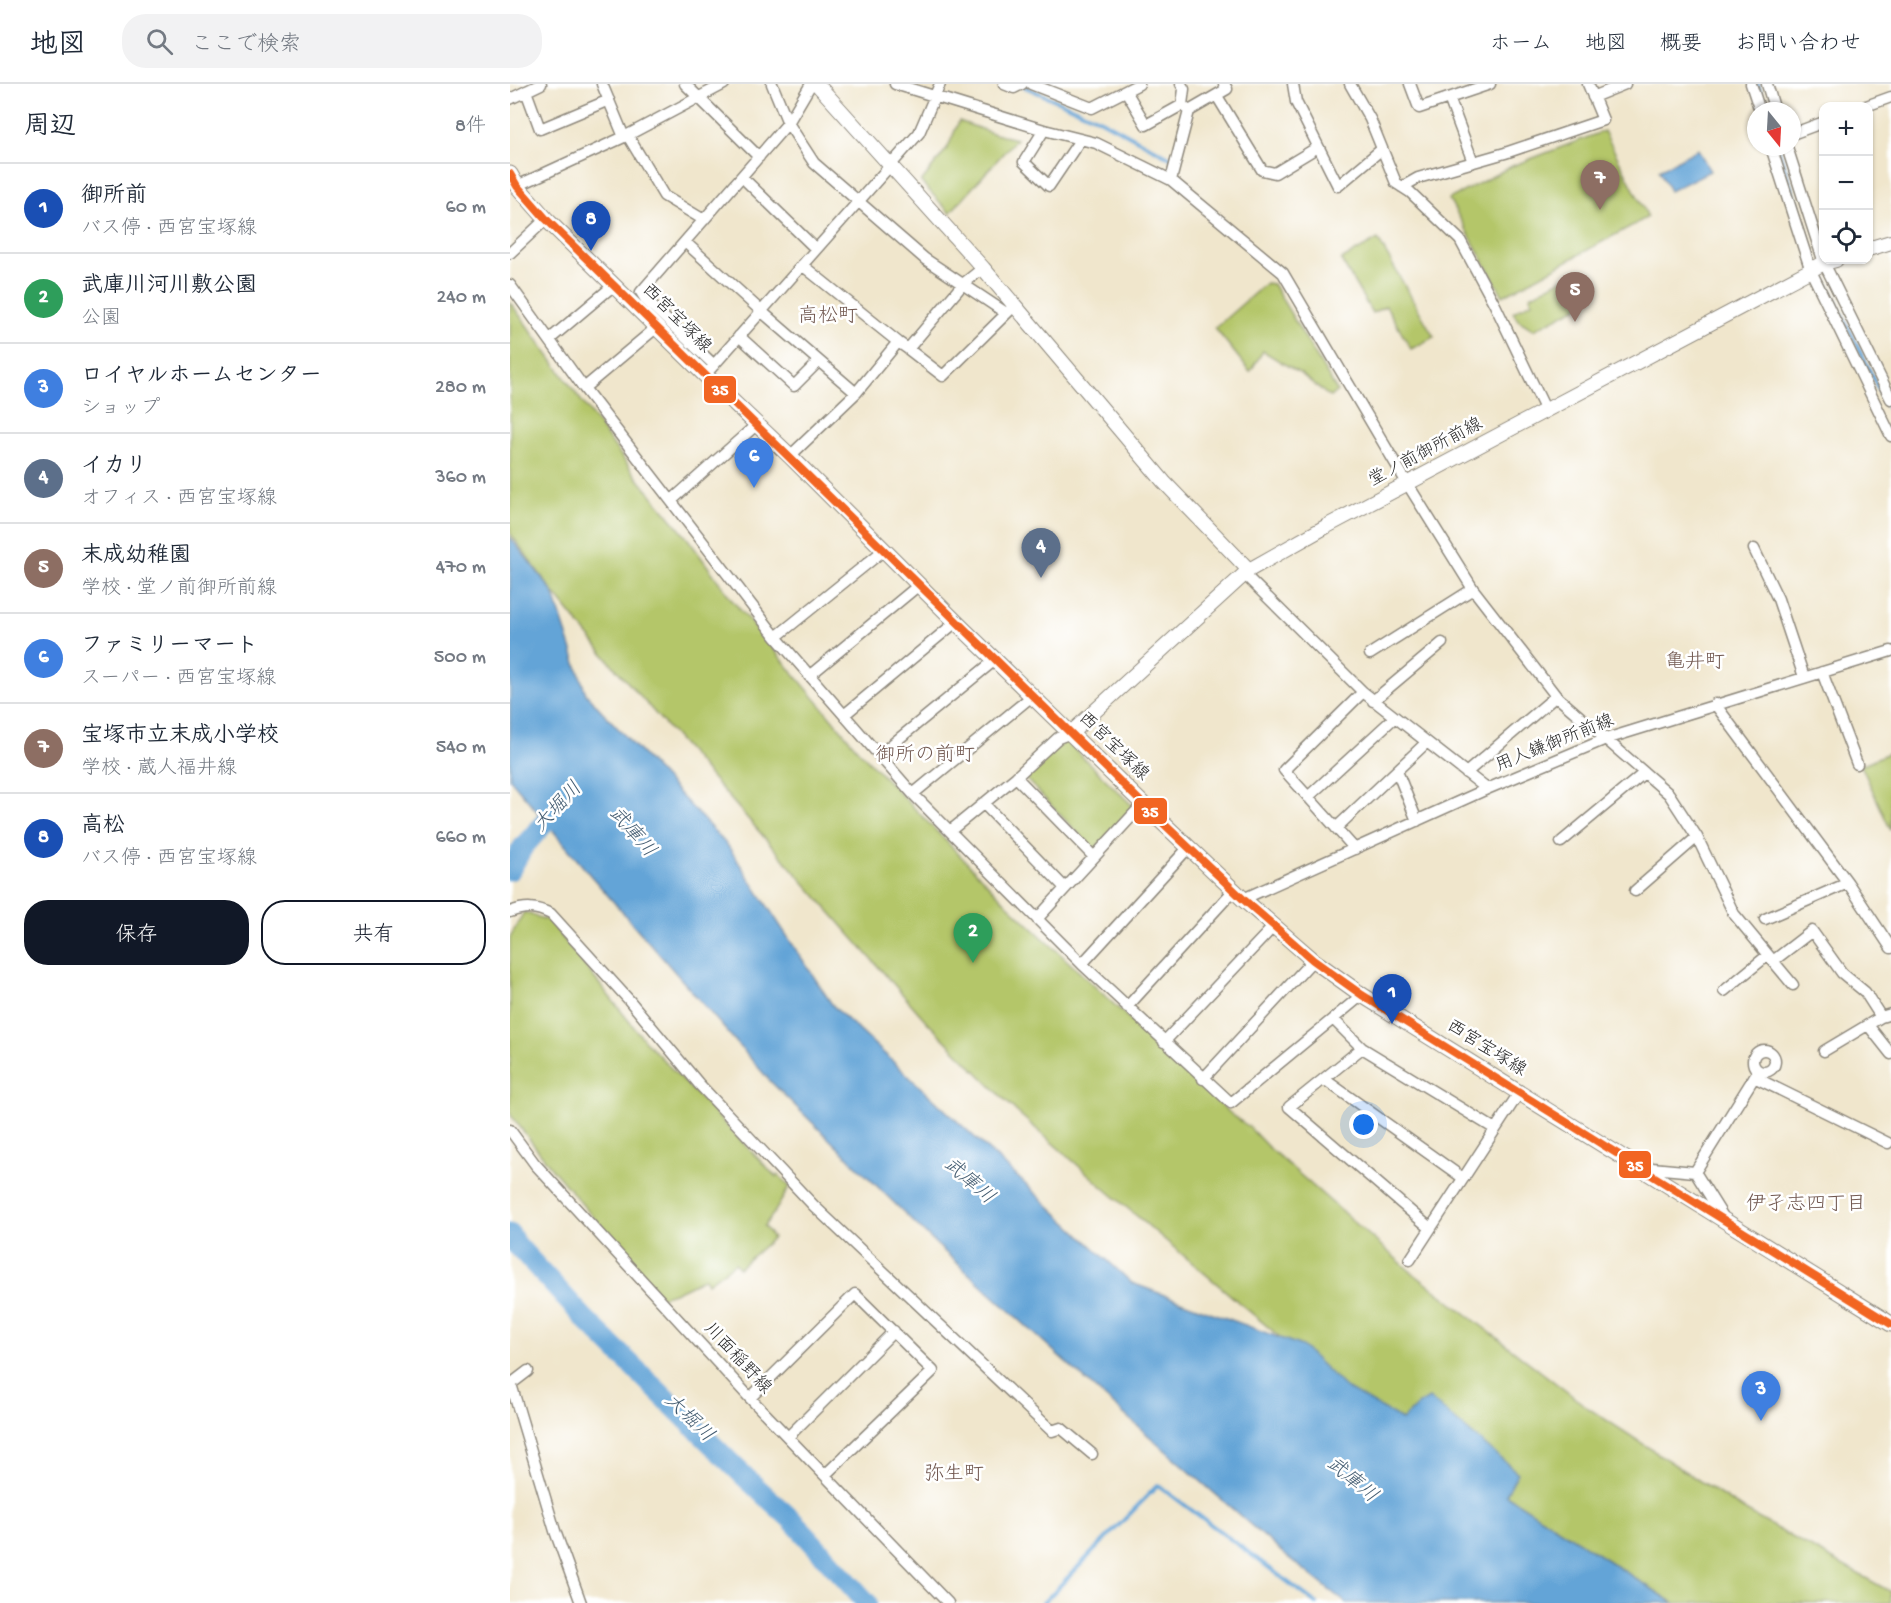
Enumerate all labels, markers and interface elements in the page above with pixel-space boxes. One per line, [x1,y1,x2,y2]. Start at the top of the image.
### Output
search box [122,14,542,68]
icon: search [143,25,176,58]
text: 地図 [30,30,86,63]
text: ここで検索 [191,33,301,59]
text: ホーム [1490,33,1552,58]
text: 地図 [1585,33,1627,58]
text: 概要 [1660,33,1702,58]
text: お問い合わせ [1735,33,1861,58]
north arrow [1747,102,1801,156]
map controls [1819,102,1873,264]
button: + [1819,102,1873,156]
text: 周辺 [24,113,76,144]
text: 8件 [455,116,486,139]
button: − [1819,156,1873,210]
pin: 7 [1580,160,1620,210]
text: 御所前 [81,184,147,210]
text: 1 [39,197,48,220]
text: 60 m [446,197,486,220]
pin: 8 [572,202,610,251]
button: locate [1819,210,1873,264]
text: バス停 · 西宮宝塚線 [81,218,257,241]
pin: 5 [1556,272,1594,322]
text: 武庫川河川敷公園 [81,274,257,300]
street label: 西宮宝塚線 [637,279,716,358]
text: 2 [39,287,48,310]
text: 240 m [436,287,486,310]
district label: 高松町 [798,304,858,329]
text: 公園 [81,308,121,331]
text: ロイヤルホームセンター [81,364,322,390]
line badge: 35 [703,375,737,404]
text: 3 [38,377,49,400]
text: 280 m [435,377,486,400]
text: 35 [711,383,729,402]
text: ショップ [81,398,160,421]
street label: 堂ノ前御所前線 [1365,413,1487,492]
pin: 6 [734,438,774,488]
text: イカリ [81,454,147,480]
text: 4 [39,467,48,490]
text: 360 m [435,467,486,490]
text: オフィス · 西宮宝塚線 [81,488,277,511]
pin: 4 [1022,528,1060,578]
text: 末成幼稚園 [81,544,191,570]
text: 5 [38,557,49,580]
text: 470 m [436,557,486,580]
text: 学校 · 堂ノ前御所前線 [81,578,277,601]
text: ファミリーマート [81,634,258,660]
text: 6 [38,647,49,670]
text: 500 m [434,647,486,670]
district label: 亀井町 [1665,650,1725,675]
text: スーパー · 西宮宝塚線 [81,668,276,691]
street label: 西宮宝塚線 [1073,707,1153,786]
street label: 用人鎌御所前線 [1492,710,1617,777]
text: 宝塚市立末成小学校 [81,724,279,750]
text: 7 [38,737,49,760]
text: 540 m [436,737,486,760]
district label: 御所の前町 [875,743,975,768]
text: 学校 · 蔵人福井線 [81,758,237,781]
water label: 大堀川 [529,778,588,838]
line badge: 35 [1133,797,1168,825]
water label: 武庫川 [603,802,661,863]
text: 35 [1141,805,1159,824]
text: 高松 [81,814,125,840]
text: 8 [38,827,49,850]
text: 660 m [435,827,486,850]
text: バス停 · 西宮宝塚線 [81,848,257,871]
button: 保存 [24,900,249,965]
button: 共有 [261,900,486,965]
pin: 2 [954,914,992,963]
pin: 1 [1372,974,1412,1024]
street label: 西宮宝塚線 [1442,1015,1530,1082]
your location [1349,1110,1378,1139]
line badge: 35 [1618,1150,1652,1179]
water label: 武庫川 [938,1152,999,1210]
text: 35 [1626,1159,1644,1178]
district label: 伊孑志四丁目 [1746,1193,1866,1217]
street label: 川面稲野線 [699,1318,776,1399]
pin: 3 [1742,1372,1780,1421]
water label: 大堀川 [658,1389,718,1448]
water label: 武庫川 [1321,1451,1383,1509]
district label: 弥生町 [924,1462,984,1487]

